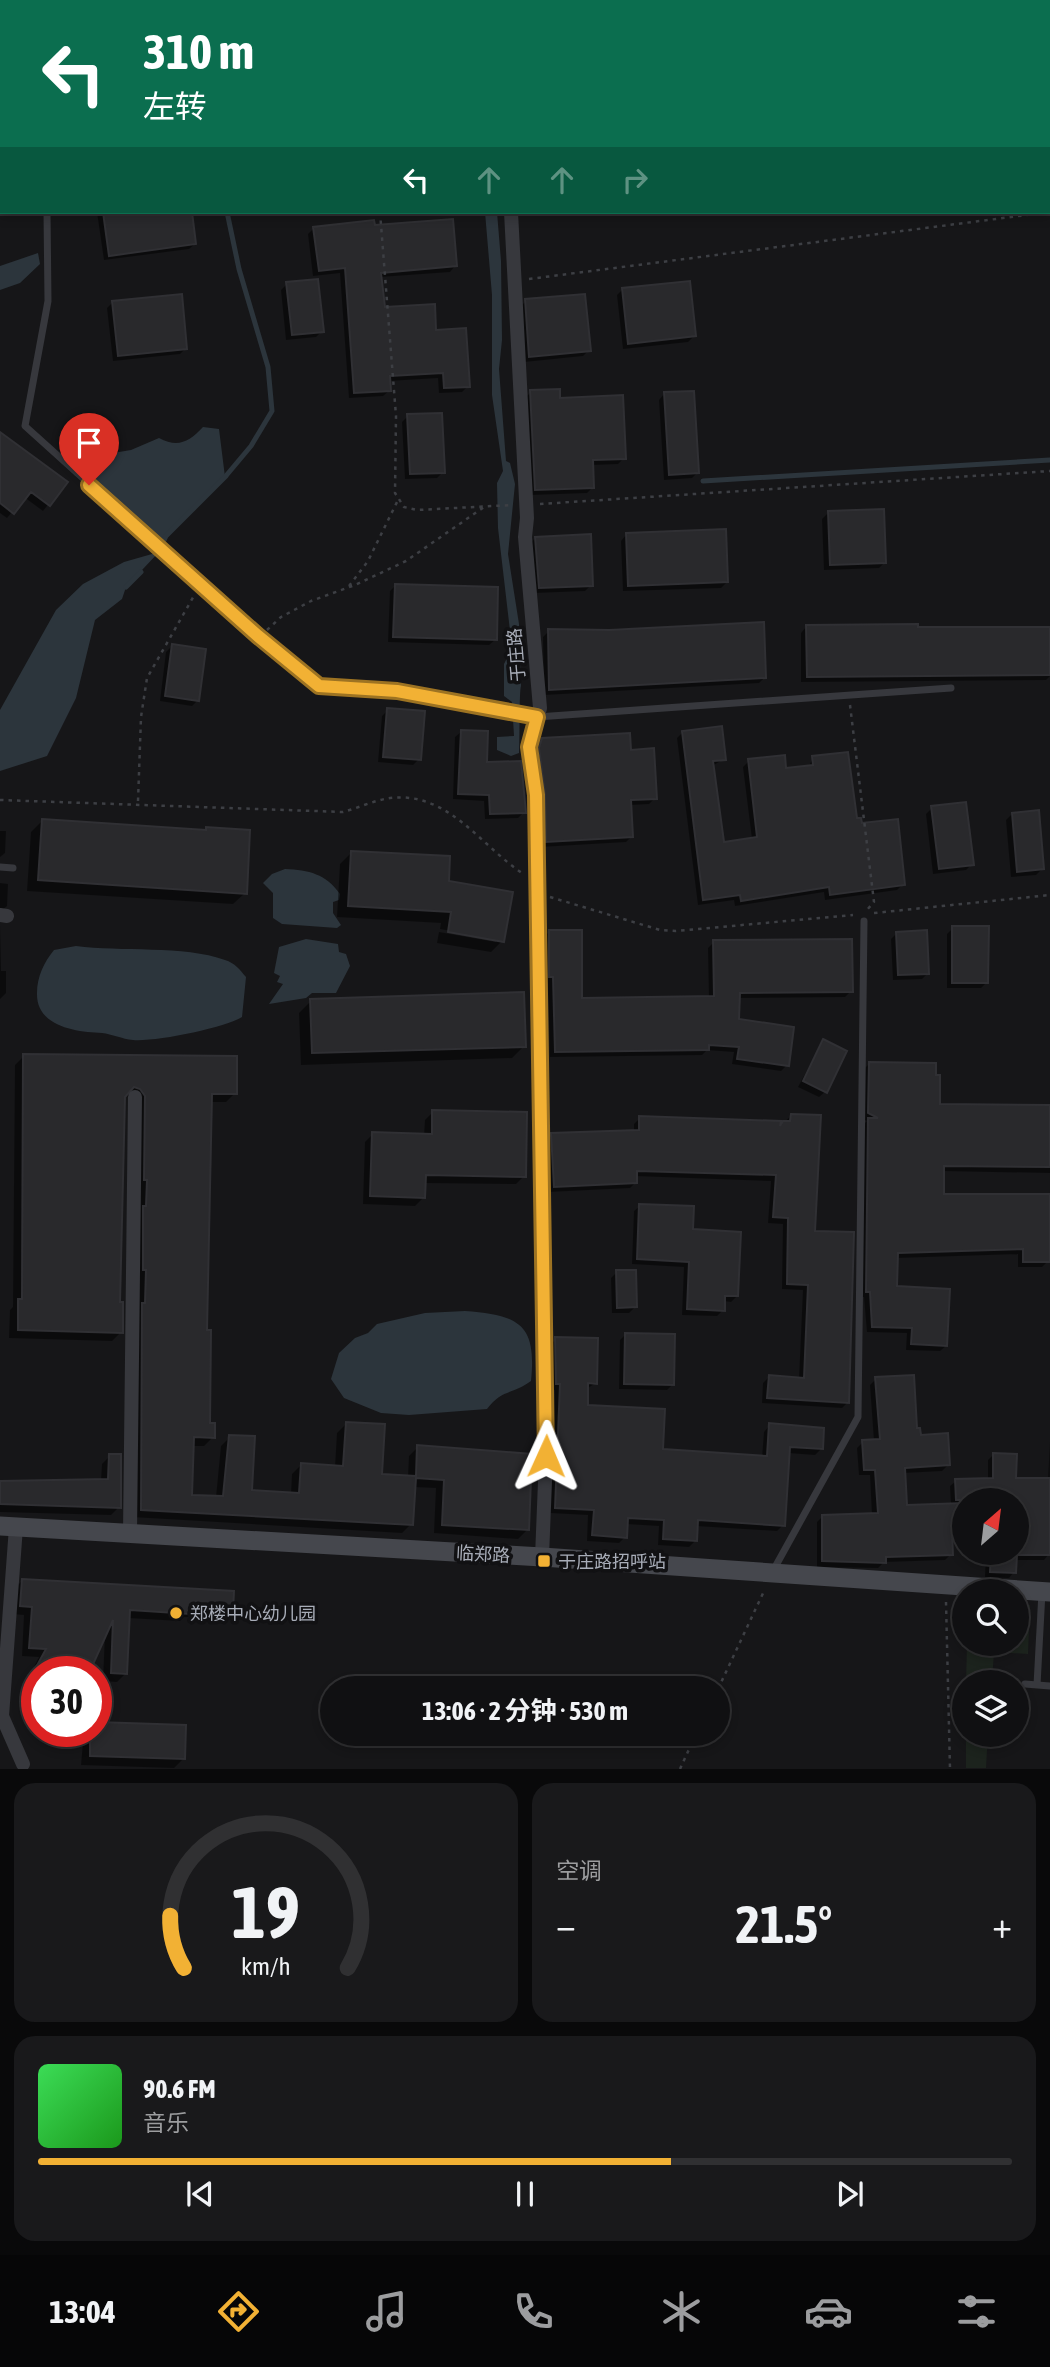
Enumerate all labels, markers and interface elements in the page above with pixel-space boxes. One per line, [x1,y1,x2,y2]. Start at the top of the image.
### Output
text: 310 m [143,23,254,79]
icon: left [28,28,119,119]
text: 左转 [143,88,207,125]
icon: left [397,161,435,199]
icon: ahead [470,161,508,199]
icon: ahead [543,161,581,199]
icon: right [616,161,654,199]
pin [59,413,119,485]
icon: arrive [70,424,108,462]
street label: 于庄路 [503,627,529,683]
position arrow [509,1419,583,1493]
north arrow [952,1488,1029,1564]
map controls [952,1488,1029,1747]
street label: 临郑路 [455,1542,511,1566]
place label: 于庄路招呼站 [558,1551,666,1572]
marker: 于庄路招呼站 [536,1553,552,1569]
button: search [952,1579,1029,1656]
place label: 郑楼中心幼儿园 [190,1603,316,1624]
marker: 郑楼中心幼儿园 [168,1605,184,1621]
speed limit sign: 30 [21,1656,112,1747]
button: layers [952,1670,1029,1747]
text: 13:06 · 2 分钟 · 530 m [422,1696,628,1726]
text: 空调 [556,1858,602,1884]
text: 19 [232,1871,300,1954]
text: 21.5° [736,1894,832,1954]
text: − [556,1903,576,1946]
text: + [992,1903,1012,1946]
text: km/h [241,1952,291,1980]
text: 90.6 FM [143,2074,216,2104]
text: 音乐 [143,2110,189,2136]
icon: previous [181,2175,219,2213]
icon: pause [506,2175,544,2213]
icon: next [831,2175,869,2213]
icon: directions [214,2287,263,2336]
icon: music [362,2287,411,2336]
icon: phone [509,2287,558,2336]
icon: climate [657,2287,706,2336]
icon: car [804,2287,853,2336]
icon: filters [952,2287,1001,2336]
text: 13:04 [49,2293,116,2330]

